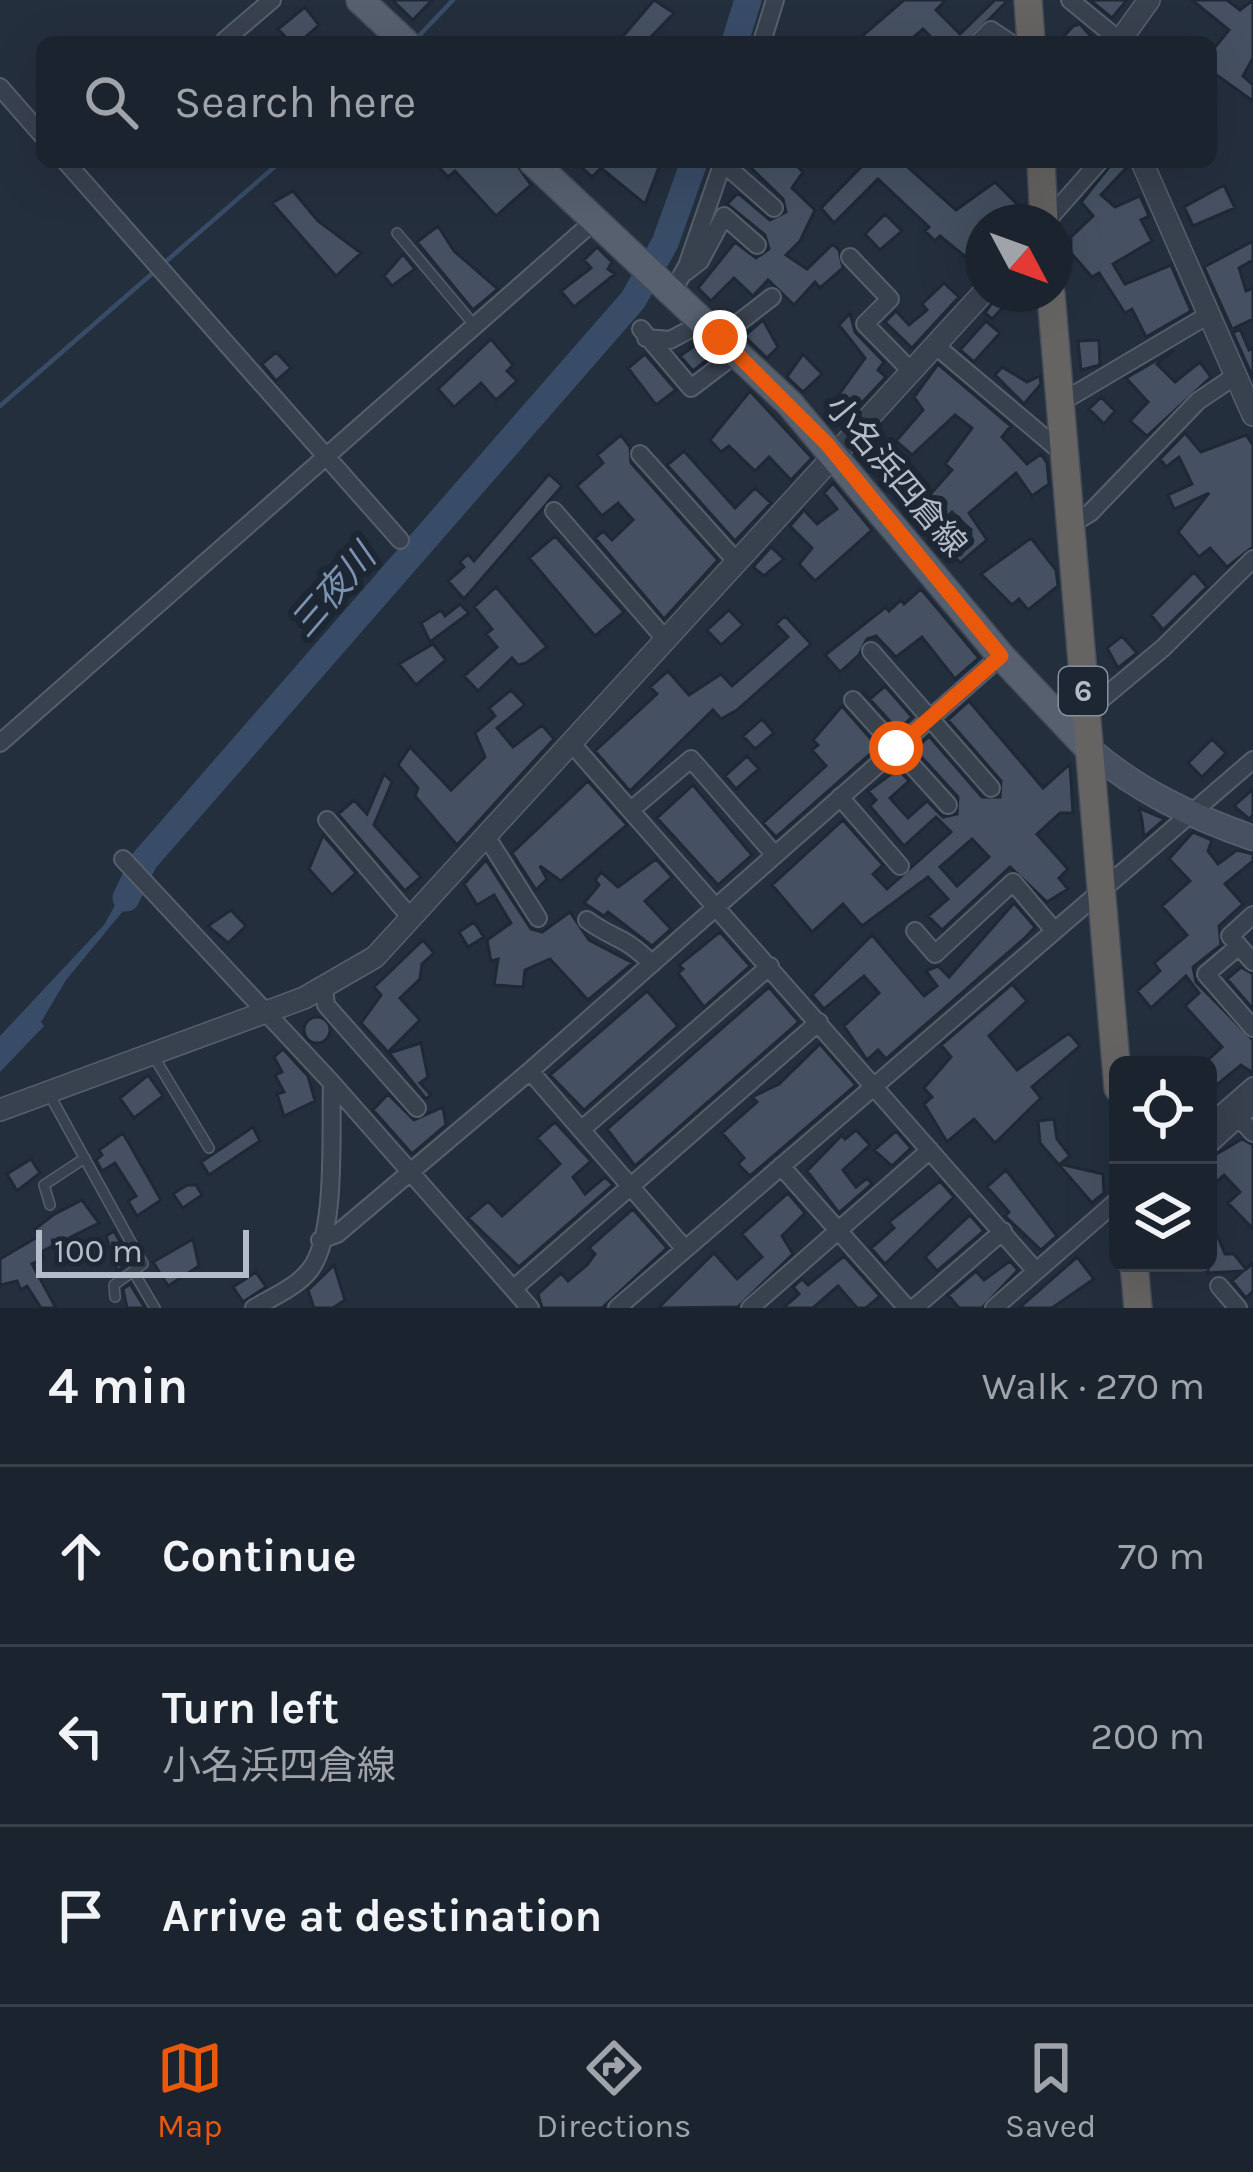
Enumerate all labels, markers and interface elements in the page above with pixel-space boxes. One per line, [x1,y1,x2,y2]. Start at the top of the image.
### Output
search box [36,36,1217,168]
icon: search [78,69,144,135]
text: Search here [174,76,416,128]
north arrow [965,204,1073,312]
route end [693,310,747,364]
street label: 小名浜四倉線 [818,388,974,564]
water label: 三夜川 [281,533,387,645]
road number: 6 [1059,667,1107,715]
route start [869,721,923,775]
map controls [1109,1056,1217,1272]
button: locate [1109,1056,1217,1164]
button: layers [1109,1164,1217,1272]
scale bar [36,1224,249,1277]
text: 100 m [54,1232,143,1270]
text: 4 min [48,1356,188,1416]
text: Walk · 270 m [982,1363,1205,1409]
icon: ahead [48,1523,114,1589]
text: Continue [162,1530,357,1582]
text: 70 m [1118,1533,1205,1579]
text: Turn left [162,1682,339,1734]
icon: left [48,1703,114,1769]
text: 200 m [1090,1713,1205,1759]
text: 小名浜四倉線 [162,1743,396,1789]
icon: arrive [48,1883,114,1949]
text: Arrive at destination [162,1890,602,1942]
tab: Map [157,2035,223,2145]
tab: Directions [536,2035,691,2145]
tab: Saved [1005,2035,1096,2145]

